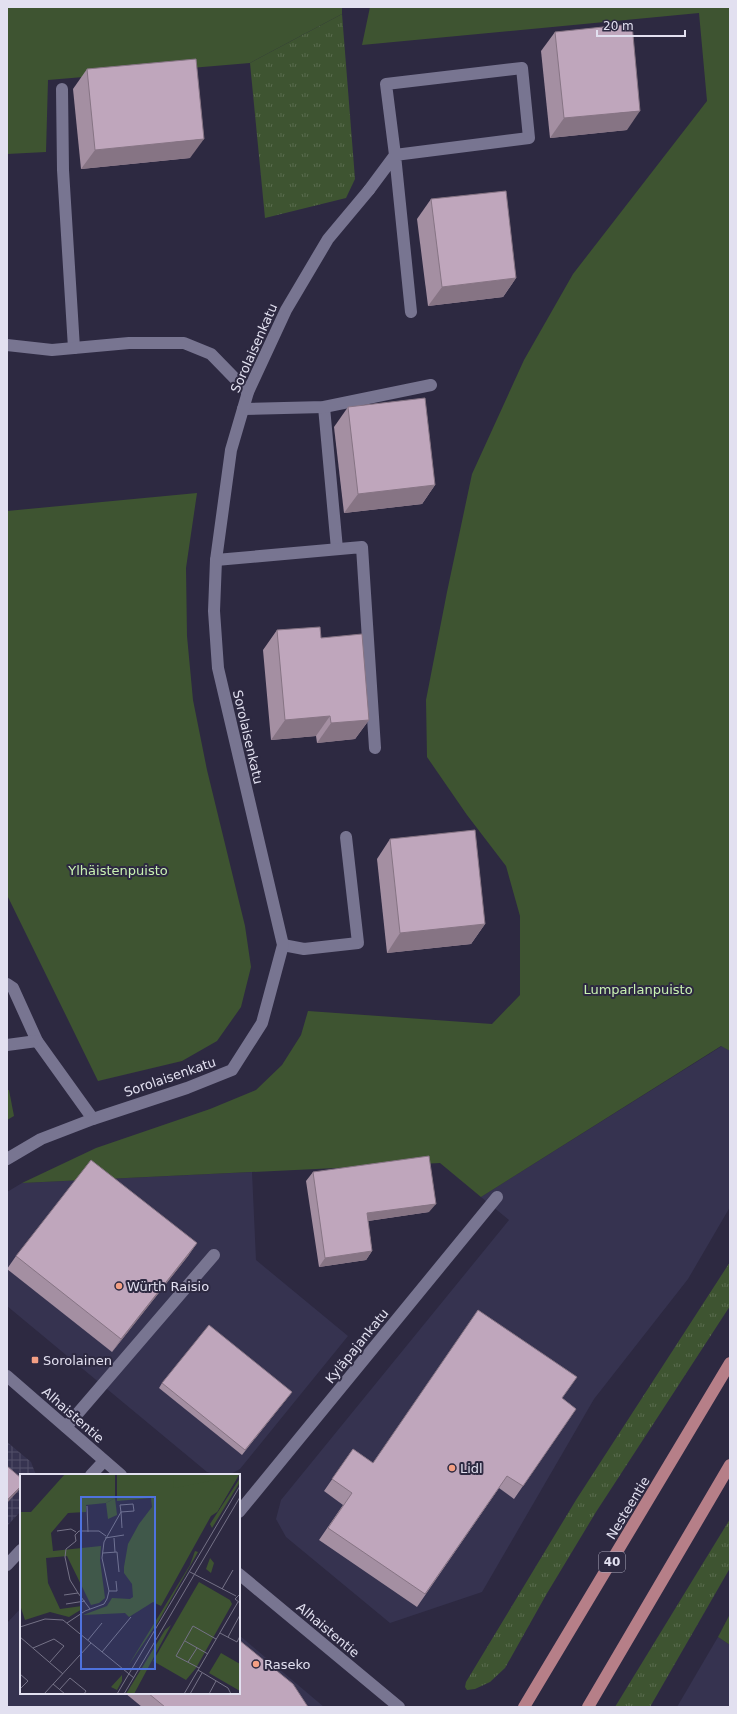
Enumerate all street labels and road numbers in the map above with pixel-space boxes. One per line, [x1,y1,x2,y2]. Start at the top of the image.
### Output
street label: Sorolaisenkatu [228,301,280,395]
street label: Sorolaisenkatu [230,689,266,785]
street label: Sorolaisenkatu [122,1054,218,1100]
street label: Kyläpajankatu [322,1306,392,1386]
street label: Alhaistentie [39,1384,107,1446]
street label: Nesteentie [603,1474,653,1542]
road number: 40 [599,1552,625,1572]
street label: Alhaistentie [294,1599,362,1661]

